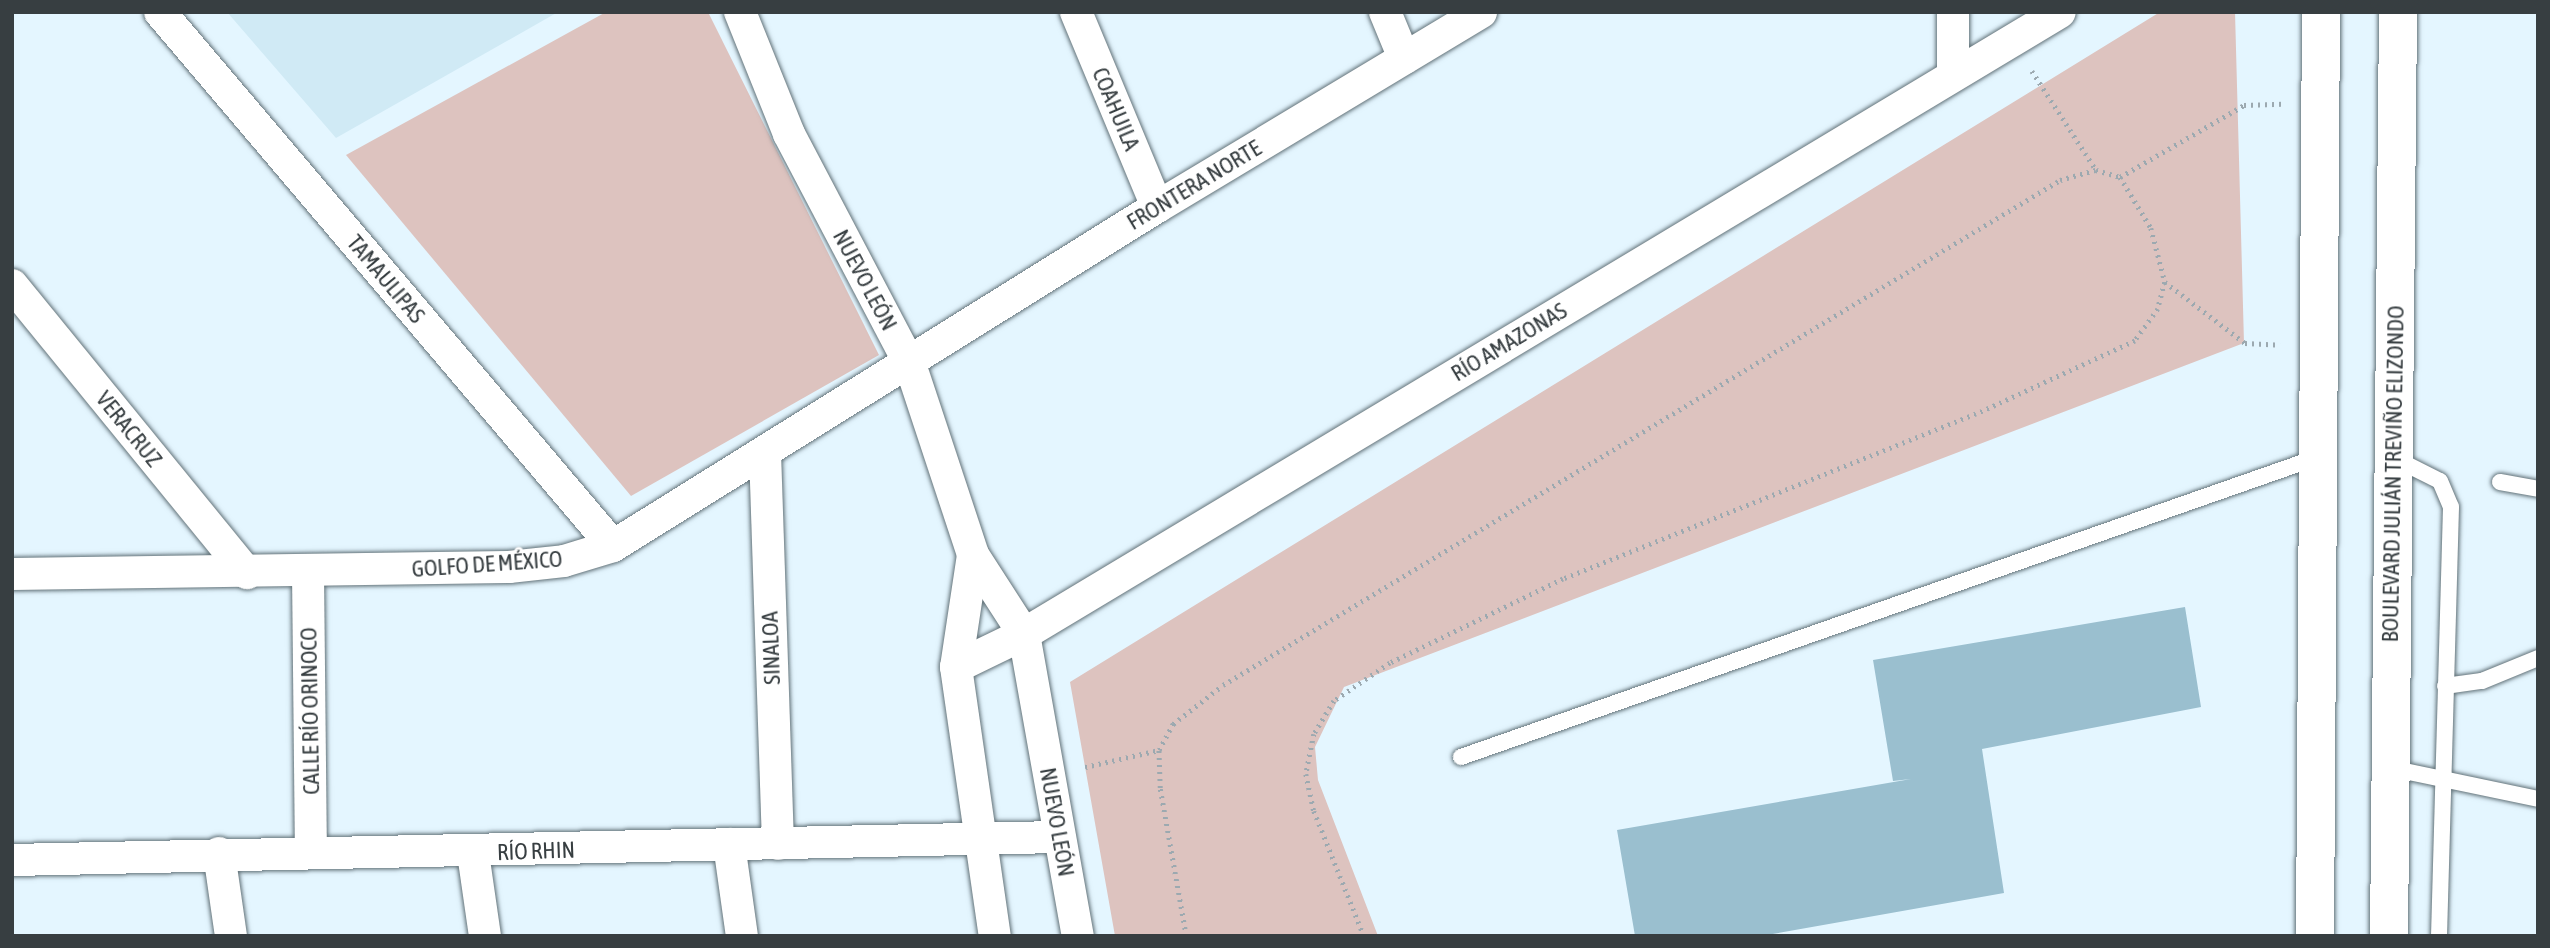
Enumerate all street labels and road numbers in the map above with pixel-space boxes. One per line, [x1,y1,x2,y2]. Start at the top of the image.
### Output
street label: COAHUILA [1086,63,1146,155]
street label: FRONTERA NORTE [1122,134,1266,236]
street label: NUEVO LEÓN [827,225,903,335]
street label: TAMAULIPAS [341,229,431,329]
street label: RÍO AMAZONAS [1446,297,1572,387]
street label: BOULEVARD JULIÁN TREVIÑO ELIZONDO [2376,305,2410,643]
street label: VERACRUZ [90,385,168,473]
street label: GOLFO DE MÉXICO [411,545,563,583]
street label: SINALOA [756,611,786,685]
street label: CALLE RÍO ORINOCO [295,627,325,795]
street label: NUEVO LEÓN [1034,765,1080,879]
street label: RÍO RHIN [496,836,576,866]

